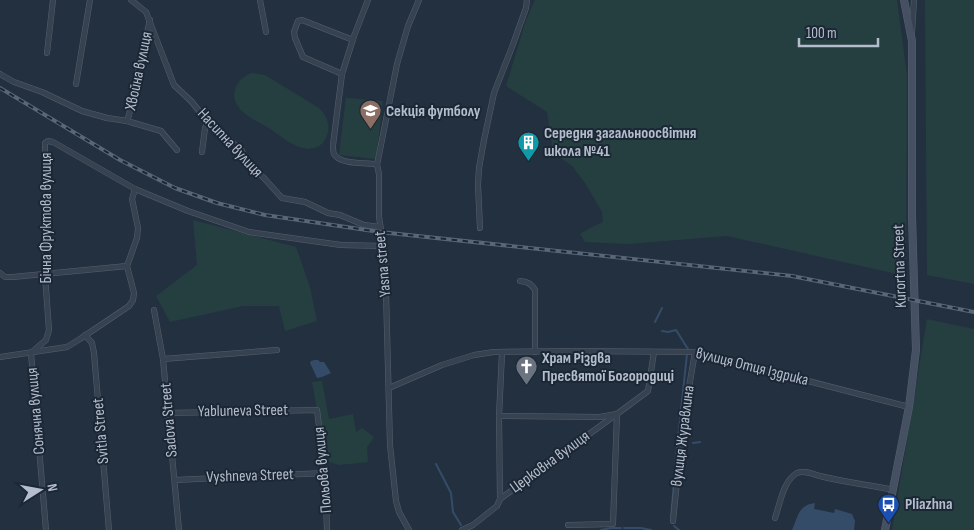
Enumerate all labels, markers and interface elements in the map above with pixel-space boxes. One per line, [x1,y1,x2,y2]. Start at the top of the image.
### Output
scale bar [799,15,878,47]
text: 100 m [806,24,837,43]
street label: Хвойна вулиця [121,30,157,113]
school or university icon: Секція футболу [358,99,382,130]
place label: Секція футболу [386,102,481,121]
street label: Насипна вулиця [193,104,267,182]
place label: Середня загальноосвітня школа №41 [544,124,697,161]
building icon: Середня загальноосвітня школа №41 [516,130,540,161]
street label: Бічна Фруктова вулиця [37,153,56,283]
street label: Kurortna Street [889,224,911,308]
street label: Yasna street [371,230,395,298]
street label: вулиця Отця Іздрика [694,344,810,390]
place label: Храм Різдва Пресвятої Богородиці [541,349,674,386]
church icon: Храм Різдва Пресвятої Богородиці [514,355,538,386]
street label: Сонячна вулиця [23,367,49,455]
street label: Sadova Street [156,382,182,458]
street label: вулиця Журавлина [667,384,699,488]
street label: Svitla Street [89,397,113,465]
street label: Yabluneva Street [198,401,288,421]
street label: Польова вулиця [310,426,336,514]
street label: Церковна вулиця [507,427,593,497]
north arrow [15,465,65,515]
street label: Vyshneva Street [206,465,294,487]
text: N [43,482,61,493]
bus stop icon: Pliazhna [877,492,901,523]
place label: Pliazhna [905,495,952,514]

